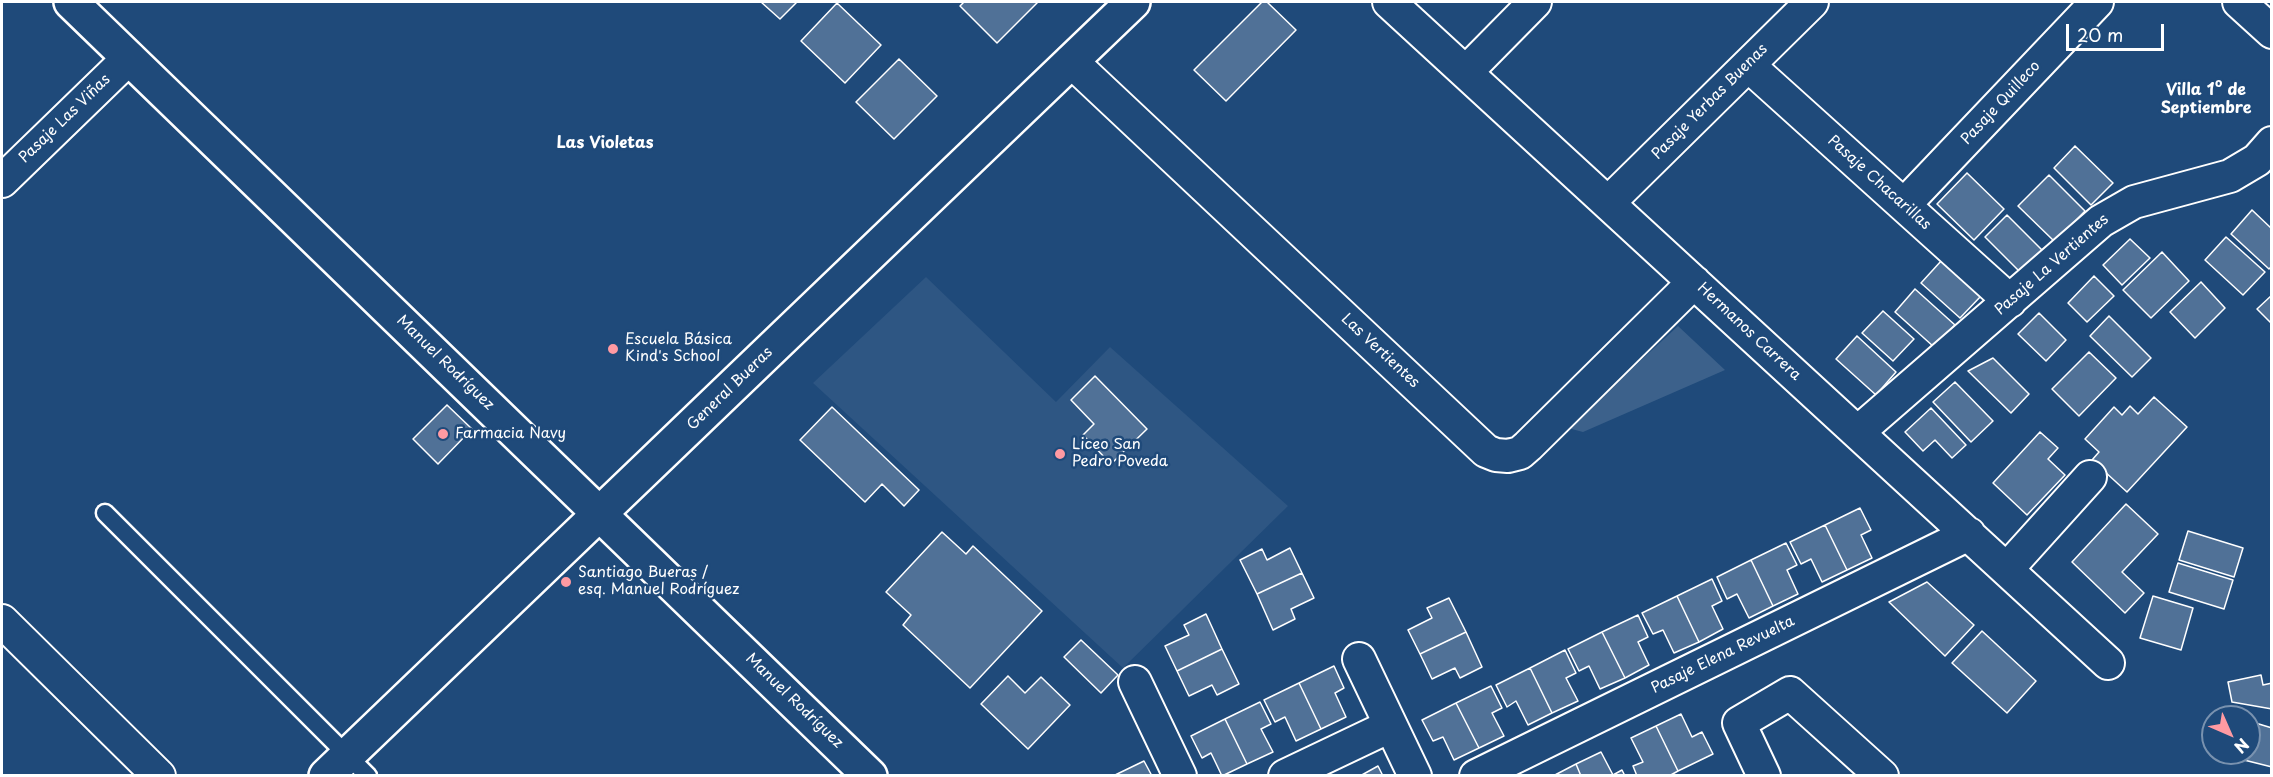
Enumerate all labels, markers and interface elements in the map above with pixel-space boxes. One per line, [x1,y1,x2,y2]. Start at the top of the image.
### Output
scale bar [2069,12,2166,50]
text: 20 m [2077,21,2123,48]
street label: Pasaje Yerbas Buenas [1648,40,1772,164]
street label: Pasaje Quilleco [1958,58,2044,148]
street label: Pasaje Las Viñas [16,71,114,167]
district label: Villa 1º de Septiembre [2160,81,2252,119]
street label: Pasaje Chacarillas [1824,132,1934,234]
district label: Las Violetas [556,134,654,154]
street label: Pasaje La Vertientes [1992,211,2112,319]
street label: Hermanos Carrera [1694,279,1804,385]
street label: Las Vertientes [1337,310,1423,392]
street label: Manuel Rodríguez [393,312,497,414]
place label: Escuela Básica Kind's School [625,331,732,366]
marker: Escuela Básica Kind's School [606,342,620,356]
street label: General Bueras [684,344,776,434]
place label: Farmacia Navy [455,425,566,443]
marker: Farmacia Navy [436,427,450,441]
place label: Liceo San Pedro Poveda [1072,436,1168,471]
marker: Liceo San Pedro Poveda [1053,447,1067,461]
place label: Santiago Bueras / esq. Manuel Rodríguez [578,564,739,599]
marker: Santiago Bueras / esq. Manuel Rodríguez [559,575,573,589]
street label: Pasaje Elena Revuelta [1648,612,1798,698]
street label: Manuel Rodríguez [742,650,846,752]
north arrow [2201,705,2261,765]
text: N [2229,733,2255,759]

